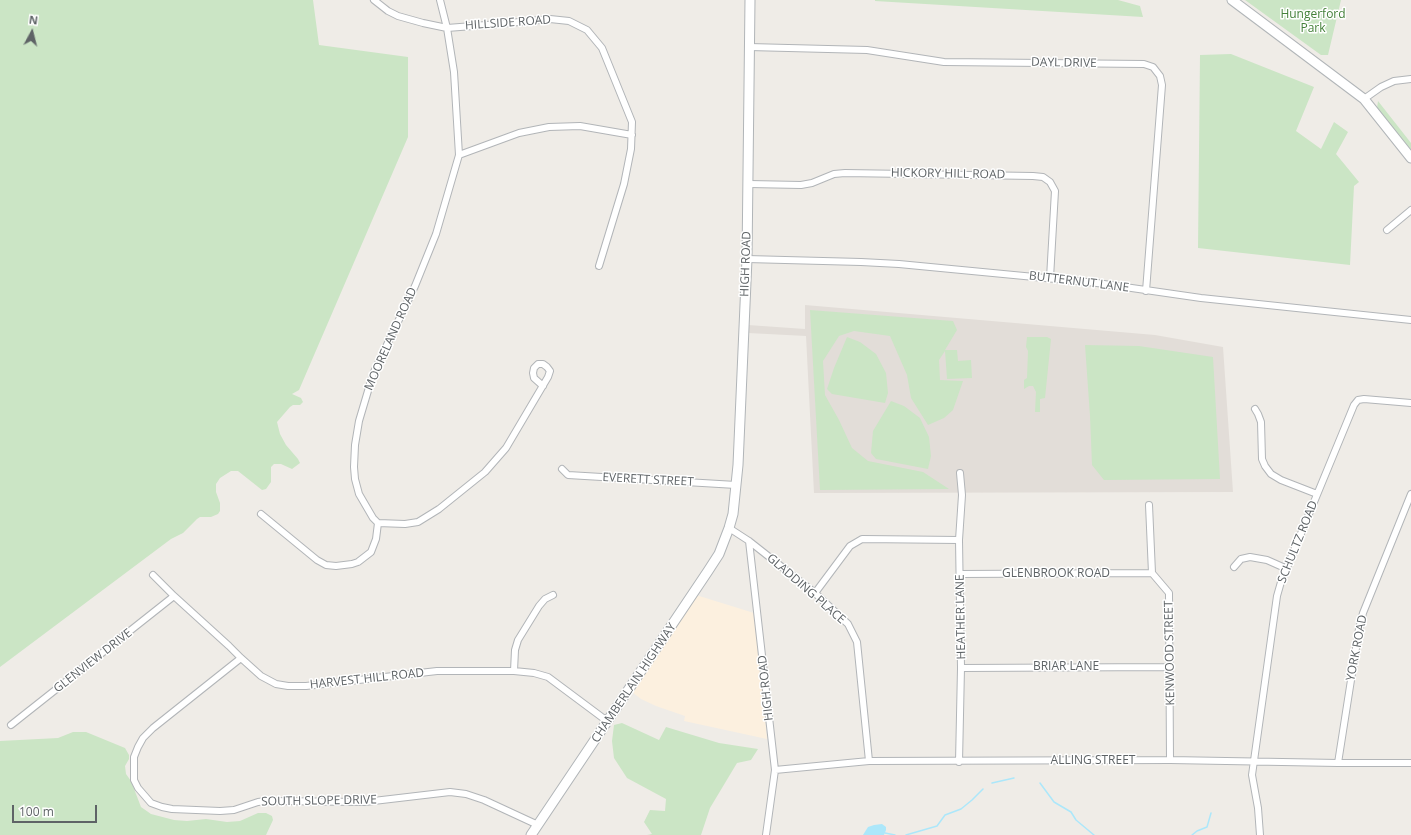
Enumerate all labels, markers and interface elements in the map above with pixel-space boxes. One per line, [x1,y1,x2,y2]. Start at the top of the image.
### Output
park label: Hungerford Park [1280,8,1346,36]
north arrow [12,12,52,52]
text: N [28,12,39,28]
street label: HILLSIDE ROAD [465,13,551,33]
street label: DAYL DRIVE [1031,55,1097,71]
street label: HICKORY HILL ROAD [891,166,1005,182]
street label: HIGH ROAD [738,231,754,297]
street label: BUTTERNUT LANE [1028,269,1130,295]
street label: MOORELAND ROAD [362,285,420,393]
street label: EVERETT STREET [602,470,694,490]
street label: SCHULTZ ROAD [1275,499,1321,585]
street label: GLADDING PLACE [764,551,848,627]
street label: GLENBROOK ROAD [1002,567,1110,581]
street label: HEATHER LANE [953,574,969,660]
street label: KENWOOD STREET [1162,600,1178,706]
street label: YORK ROAD [1344,614,1370,682]
street label: CHAMBERLAIN HIGHWAY [589,620,679,746]
street label: GLENVIEW DRIVE [51,626,135,696]
street label: HIGH ROAD [755,654,777,722]
street label: BRIAR LANE [1033,660,1099,674]
street label: HARVEST HILL ROAD [309,666,425,692]
street label: ALLING STREET [1051,754,1135,768]
street label: SOUTH SLOPE DRIVE [261,793,377,809]
scale bar [14,797,99,823]
text: 100 m [19,803,54,820]

